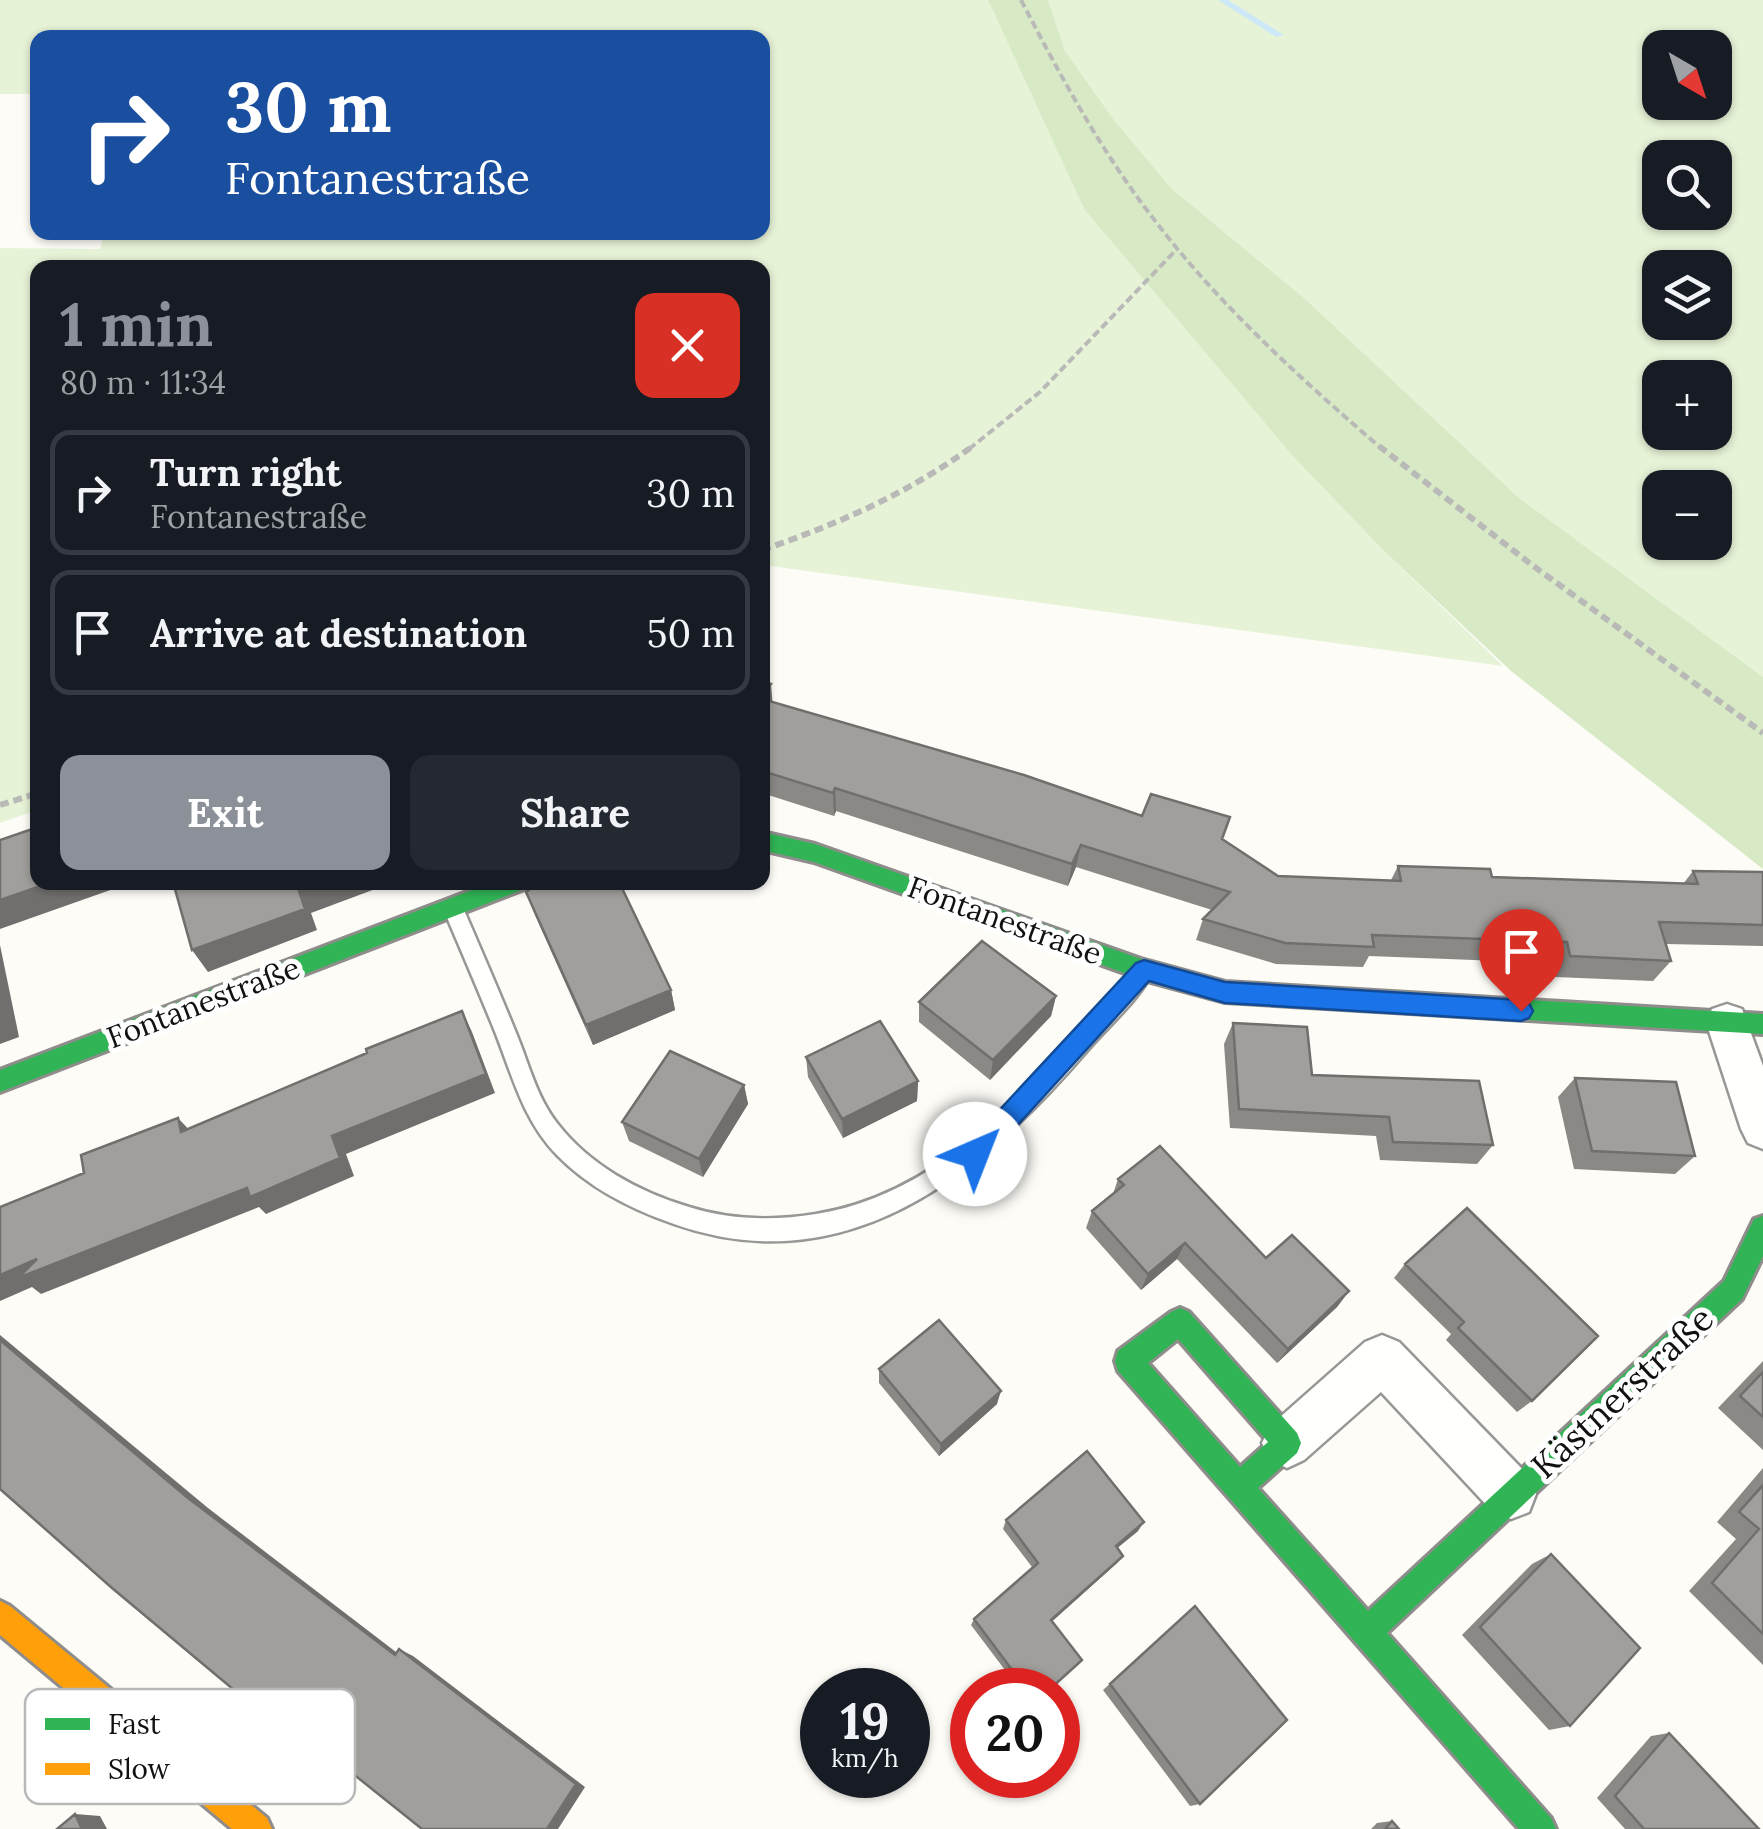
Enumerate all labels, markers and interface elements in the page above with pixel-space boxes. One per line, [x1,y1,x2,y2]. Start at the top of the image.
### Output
north arrow [1642,30,1732,120]
map controls [1642,30,1732,560]
text: 30 m [225,62,392,151]
icon: right [60,70,190,200]
button: search [1642,140,1732,230]
text: Fontanestraße [225,149,530,206]
button: layers [1642,250,1732,340]
text: 1 min [60,286,213,362]
button: close [635,293,740,398]
button: + [1642,360,1732,450]
text: 80 m · 11:34 [60,362,226,403]
text: Turn right [150,448,341,496]
icon: right [65,465,120,520]
text: 30 m [646,469,735,517]
button: − [1642,470,1732,560]
text: Fontanestraße [150,496,367,537]
icon: arrive [65,605,120,660]
text: Arrive at destination [150,609,527,657]
text: 50 m [647,609,735,657]
button: Exit [60,755,390,870]
button: Share [410,755,740,870]
street label: Fontanestraße [903,867,1107,973]
pin [1479,909,1564,1012]
icon: arrive [1494,924,1549,979]
street label: Fontanestraße [101,948,305,1056]
position arrow [923,1102,1027,1206]
street label: Kästnerstraße [1522,1296,1722,1488]
speed limit sign: 20 [950,1668,1080,1798]
legend [25,1689,355,1804]
text: 19 [840,1689,890,1753]
text: Fast [108,1706,161,1742]
text: km/h [831,1742,899,1774]
text: Slow [108,1751,171,1787]

